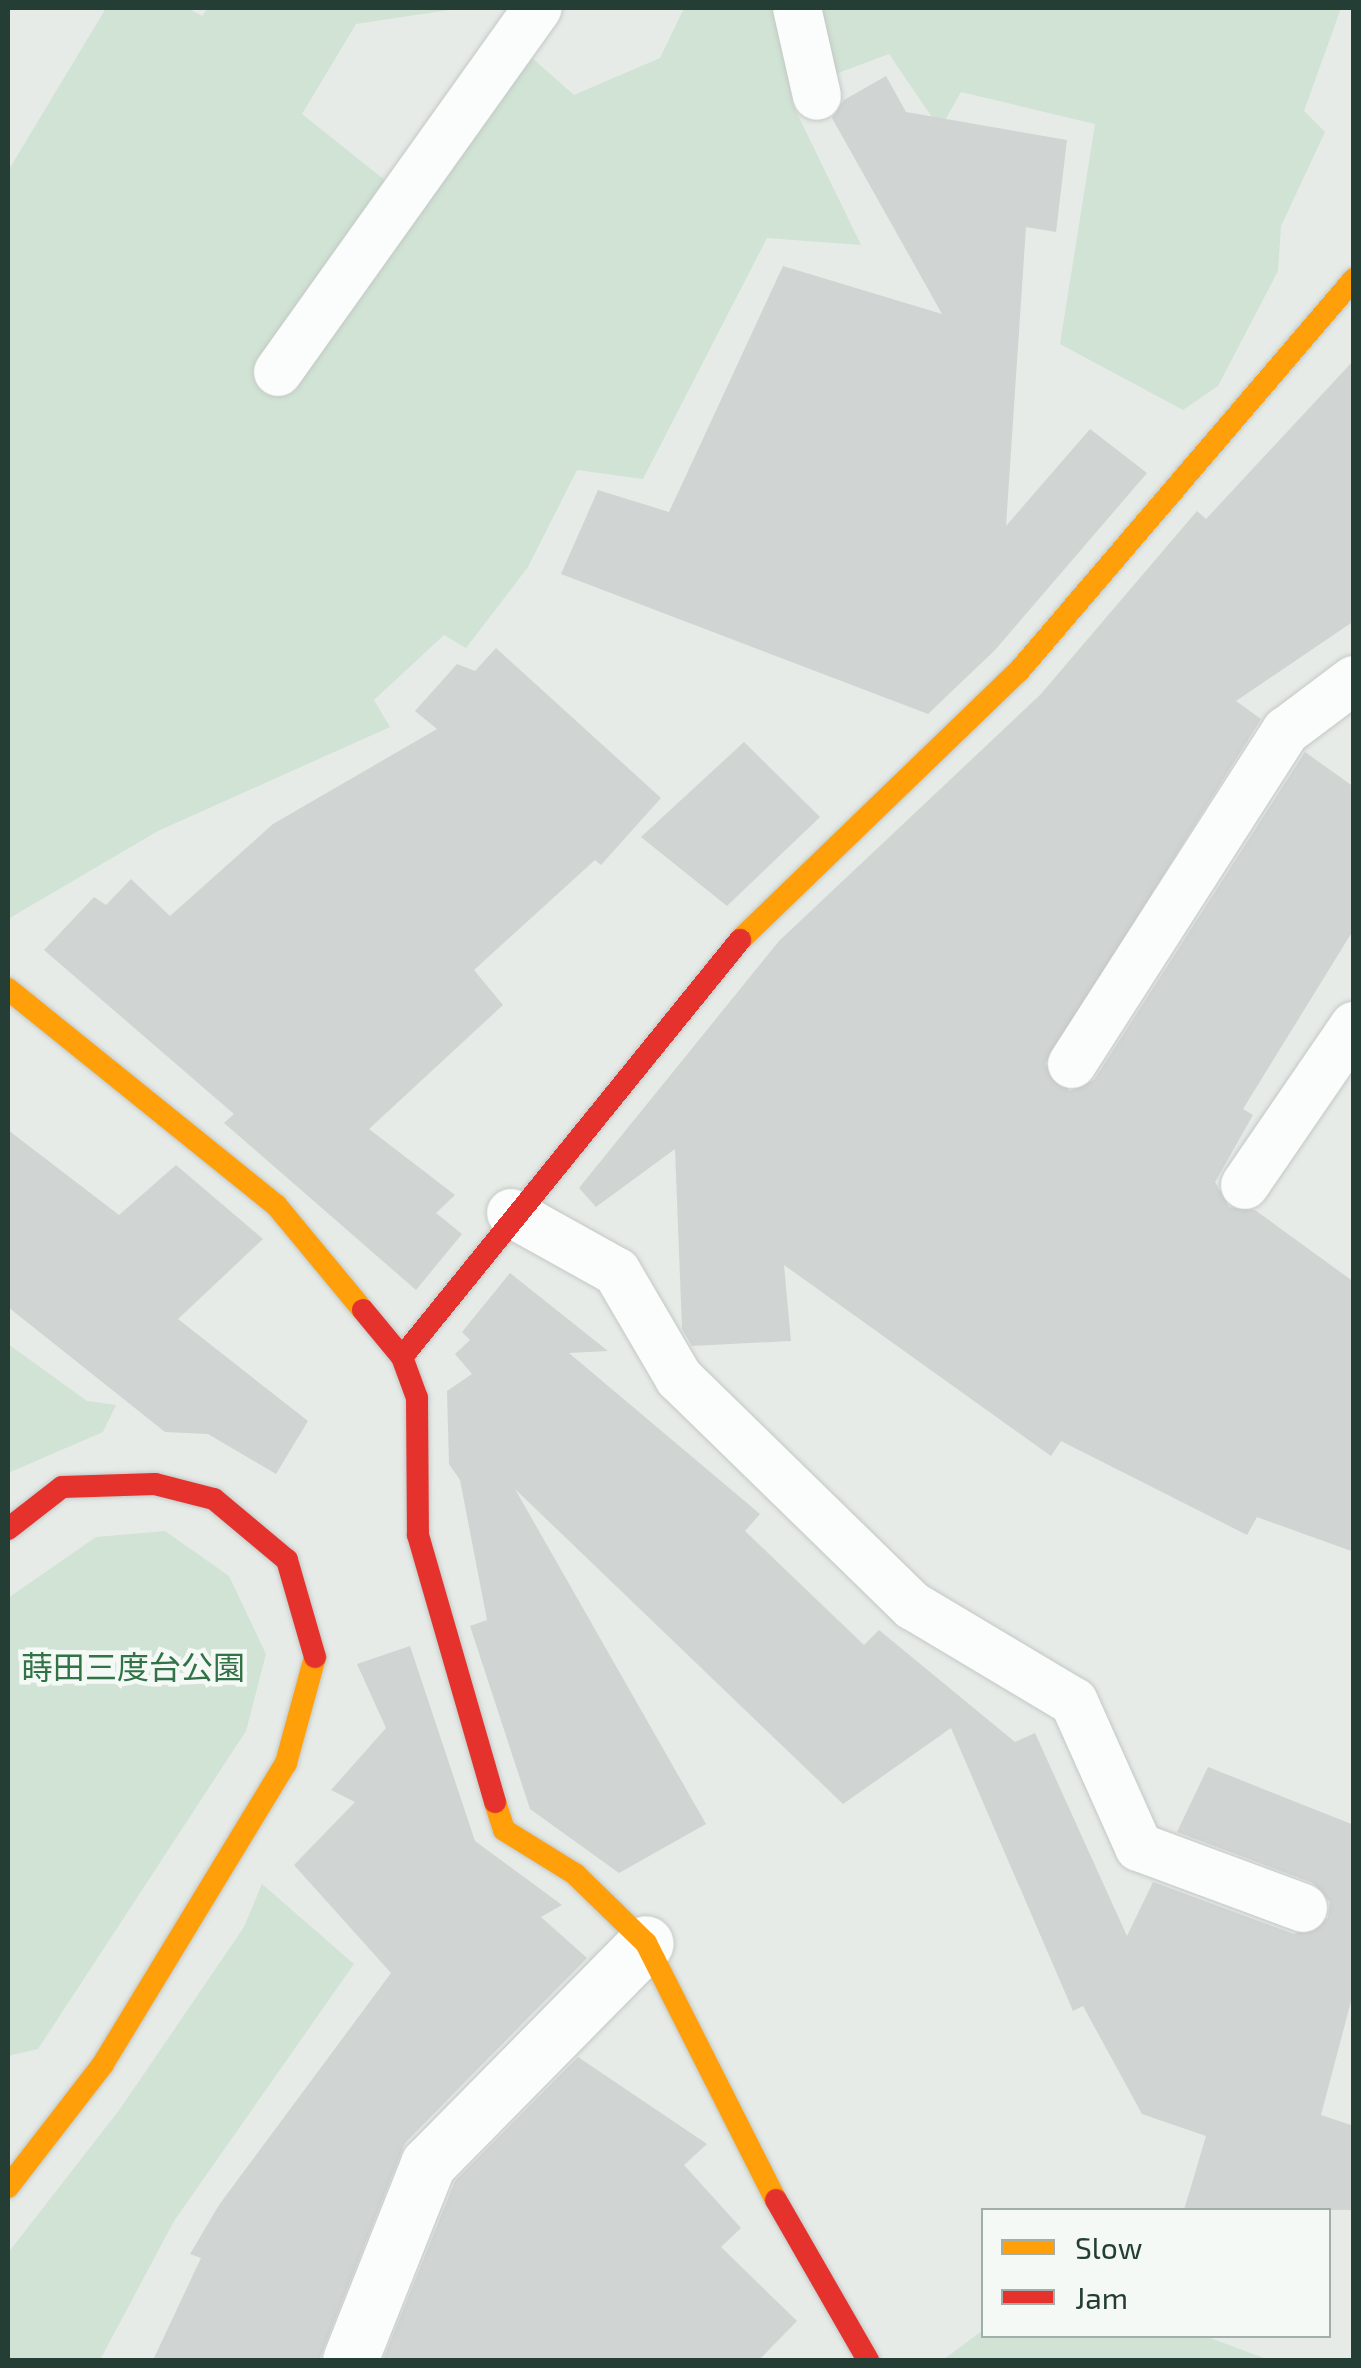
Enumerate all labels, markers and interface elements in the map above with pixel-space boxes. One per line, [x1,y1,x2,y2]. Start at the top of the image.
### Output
park label: 蒔田三度台公園 [21,1647,245,1685]
legend [981,2208,1331,2338]
text: Slow [1075,2229,1142,2265]
text: Jam [1075,2279,1128,2315]

